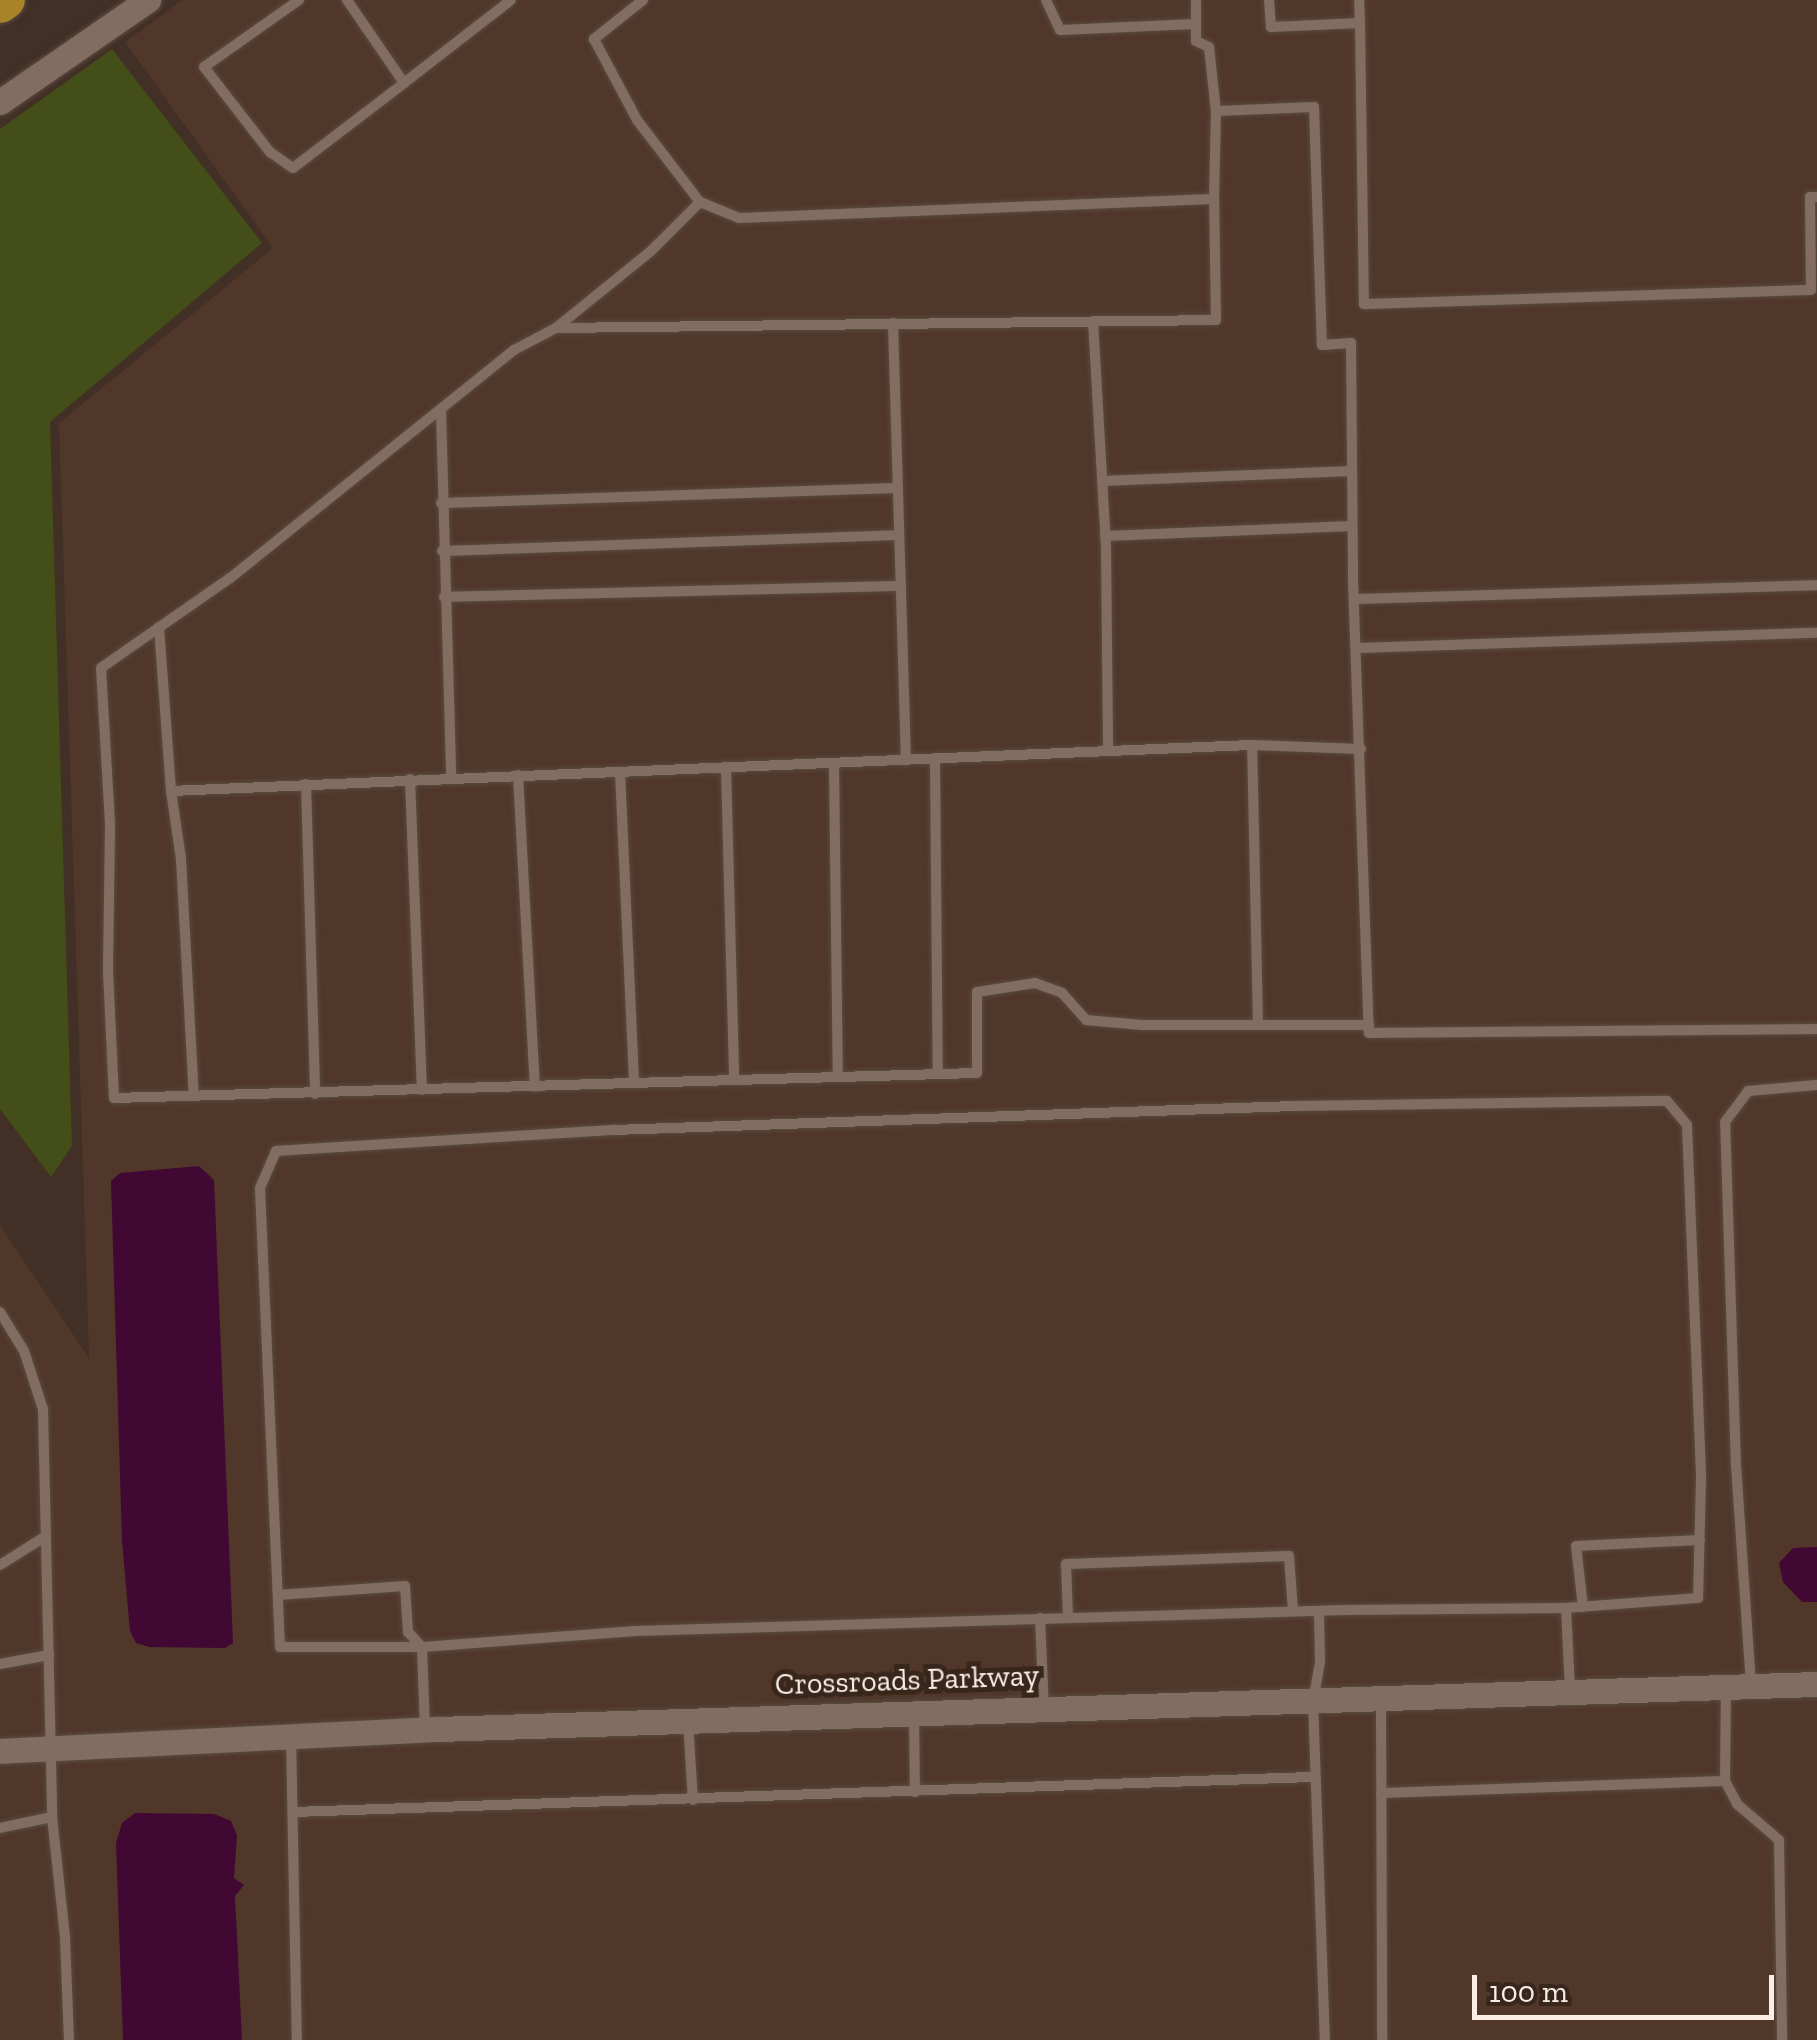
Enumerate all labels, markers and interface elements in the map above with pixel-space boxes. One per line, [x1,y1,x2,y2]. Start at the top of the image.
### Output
street label: Crossroads Parkway [774,1657,1040,1703]
scale bar [1477,1955,1780,2017]
text: 100 m [1489,1974,1568,2010]

